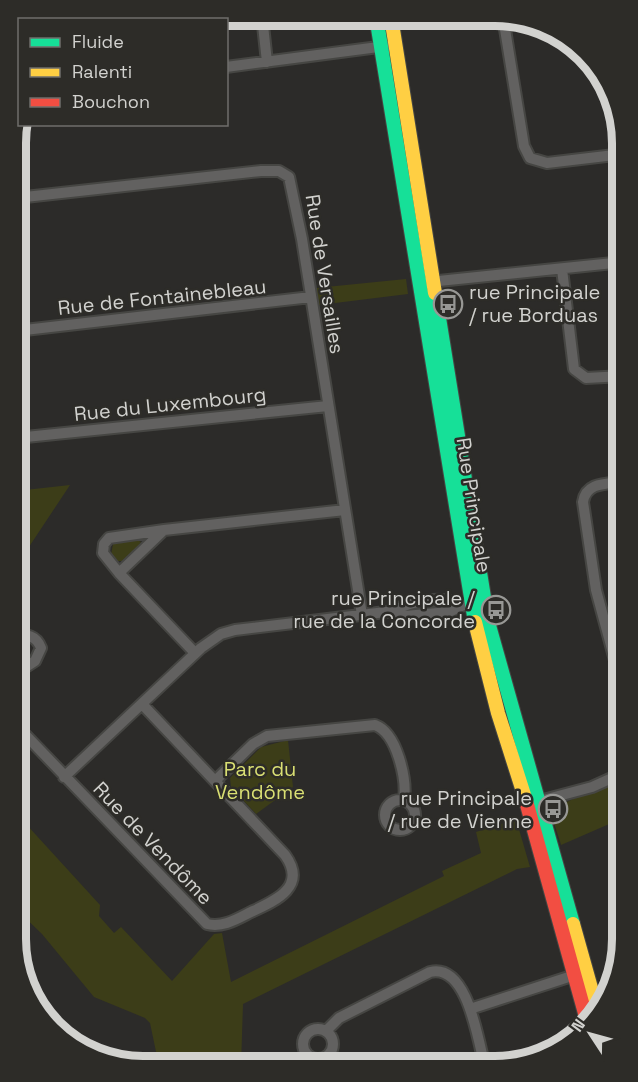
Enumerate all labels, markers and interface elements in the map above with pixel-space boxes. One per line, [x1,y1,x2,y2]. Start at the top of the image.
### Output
legend [18,18,228,126]
text: Fluide [72,30,124,53]
text: Ralenti [72,60,132,83]
text: Bouchon [72,90,150,113]
street label: Rue de Versailles [300,192,350,356]
street label: Rue de Fontainebleau [56,273,268,321]
place label: rue Principale / rue Borduas [469,279,600,328]
bus stop icon: rue Principale / rue Borduas [432,288,464,320]
street label: Rue du Luxembourg [73,381,267,427]
street label: Rue Principale [450,436,498,574]
place label: rue Principale / rue de la Concorde [293,585,476,634]
bus stop icon: rue Principale / rue de la Concorde [480,594,512,626]
park label: Parc du Vendôme [215,756,305,805]
street label: Rue de Vendôme [88,776,218,910]
place label: rue Principale / rue de Vienne [388,785,532,834]
bus stop icon: rue Principale / rue de Vienne [537,793,569,825]
north arrow [560,1004,620,1064]
text: N [567,1015,590,1036]

